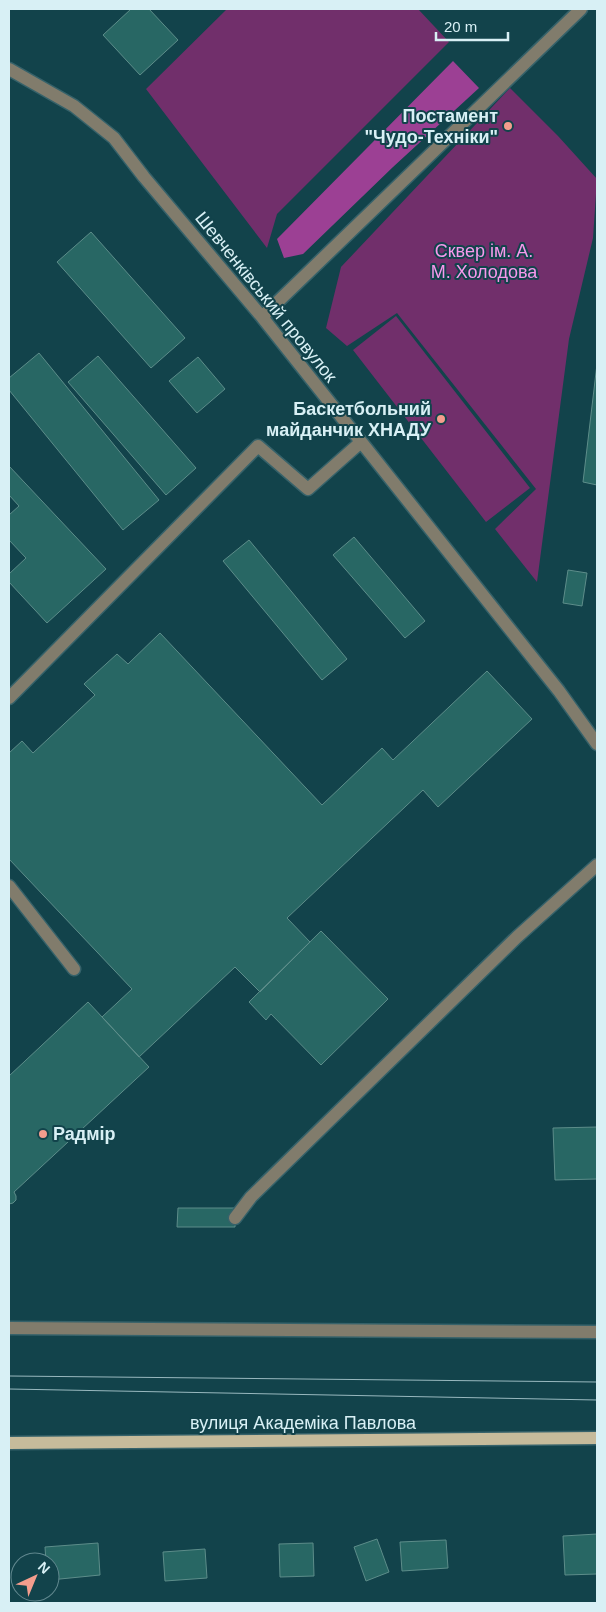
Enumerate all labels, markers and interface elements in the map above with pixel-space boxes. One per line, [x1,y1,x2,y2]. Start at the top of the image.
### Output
scale bar [436,10,508,42]
text: 20 m [444,18,477,35]
place label: Постамент "Чудо-Техніки" [364,106,498,147]
marker: Постамент "Чудо-Техніки" [502,120,514,132]
street label: Шевченківський провулок [191,208,341,386]
park label: Сквер ім. А. М. Холодова [431,241,538,282]
place label: Баскетбольний майданчик ХНАДУ [266,399,432,440]
marker: Баскетбольний майданчик ХНАДУ [435,413,447,425]
place label: Радмір [53,1124,116,1144]
marker: Радмір [37,1128,49,1140]
street label: вулиця Академіка Павлова [190,1413,417,1433]
north arrow [10,1552,60,1602]
text: N [35,1558,53,1577]

